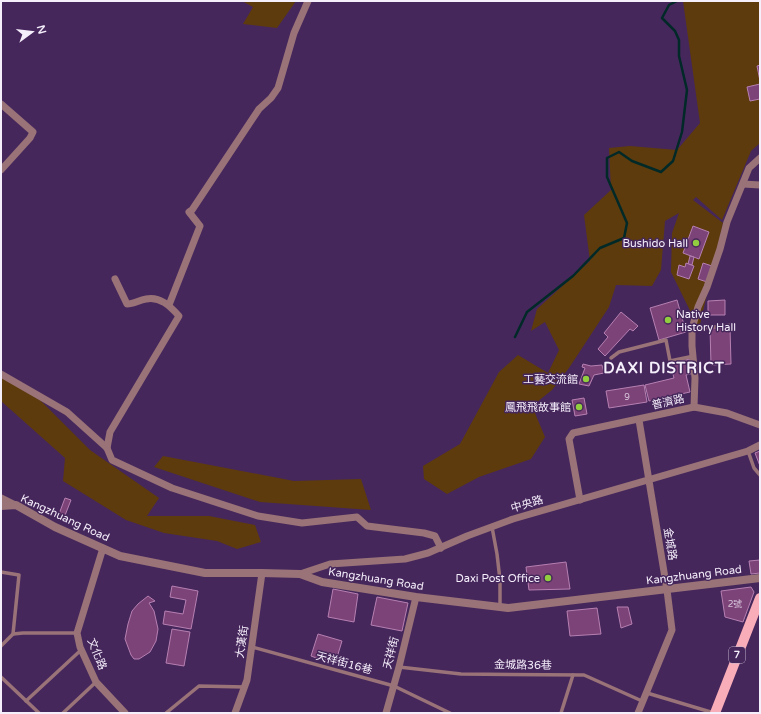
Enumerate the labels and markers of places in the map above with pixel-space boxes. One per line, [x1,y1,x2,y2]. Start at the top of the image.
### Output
place label: Bushido Hall [623,237,688,250]
marker: Bushido Hall [691,238,701,248]
place label: Native History Hall [676,308,736,334]
marker: Native History Hall [663,315,673,325]
place label: 工藝交流館 [523,373,578,386]
marker: 工藝交流館 [581,374,591,384]
place label: 鳳飛飛故事館 [505,401,571,414]
marker: 鳳飛飛故事館 [574,402,584,412]
place label: Daxi Post Office [456,572,540,585]
marker: Daxi Post Office [543,573,553,583]

